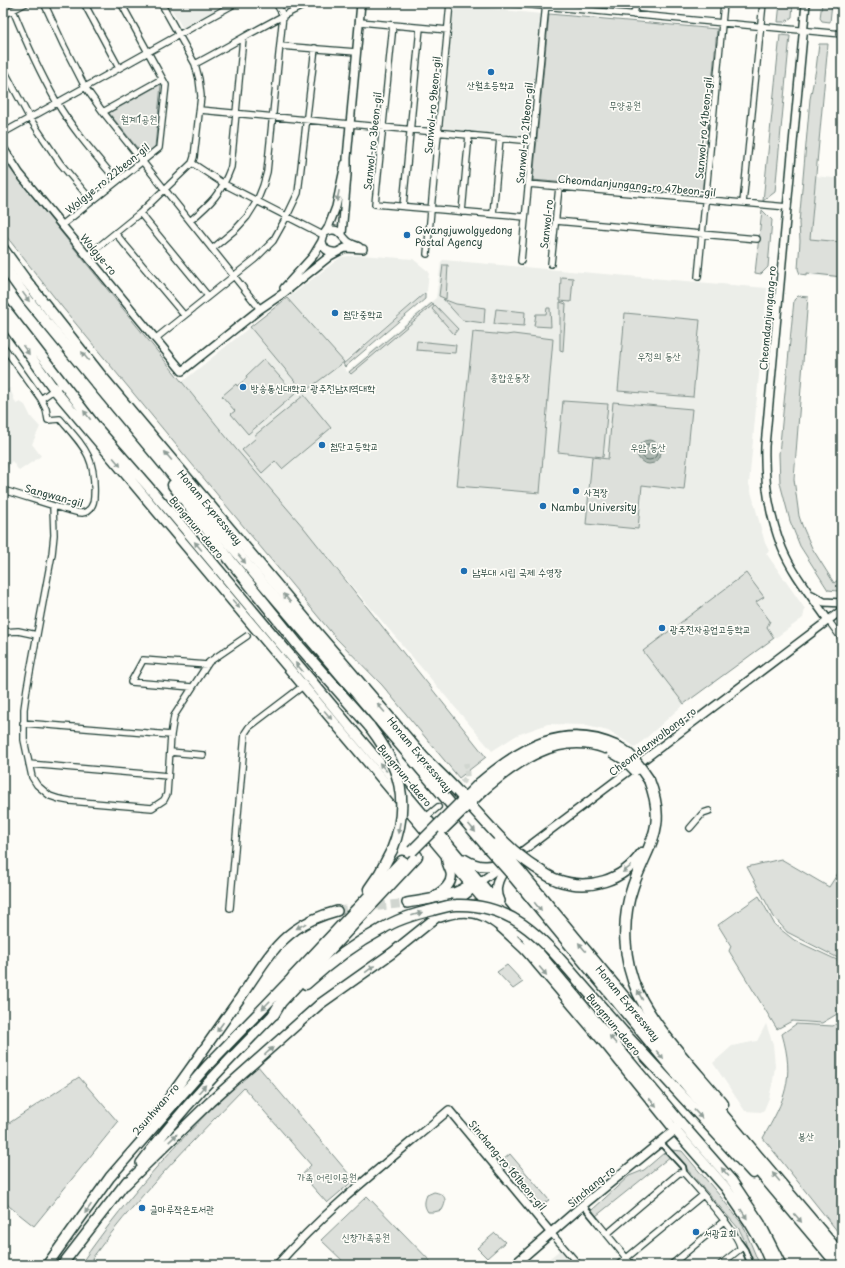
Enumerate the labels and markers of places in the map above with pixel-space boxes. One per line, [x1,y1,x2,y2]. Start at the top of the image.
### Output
marker: 산월초등학교 [486,67,496,77]
place label: 산월초등학교 [467,77,515,92]
place label: Gwangjuwolgyedong Postal Agency [415,222,513,249]
marker: Gwangjuwolgyedong Postal Agency [402,230,412,240]
place label: 첨단중학교 [343,306,383,321]
marker: 첨단중학교 [330,308,340,318]
place label: 방송통신대학교 광주전남지역대학 [251,380,376,395]
marker: 방송통신대학교 광주전남지역대학 [238,382,248,392]
place label: 첨단고등학교 [330,438,378,453]
marker: 첨단고등학교 [317,440,327,450]
place label: 사격장 [584,484,608,499]
marker: 사격장 [571,486,581,496]
place label: Nambu University [551,499,637,514]
marker: Nambu University [538,501,548,511]
place label: 남부대 시립 국제 수영장 [472,564,562,579]
marker: 남부대 시립 국제 수영장 [459,566,469,576]
place label: 광주전자공업고등학교 [670,621,750,636]
marker: 광주전자공업고등학교 [657,623,667,633]
place label: 글마루작은도서관 [150,1201,214,1216]
marker: 글마루작은도서관 [137,1203,147,1213]
place label: 서광교회 [704,1225,736,1240]
marker: 서광교회 [691,1227,701,1237]

